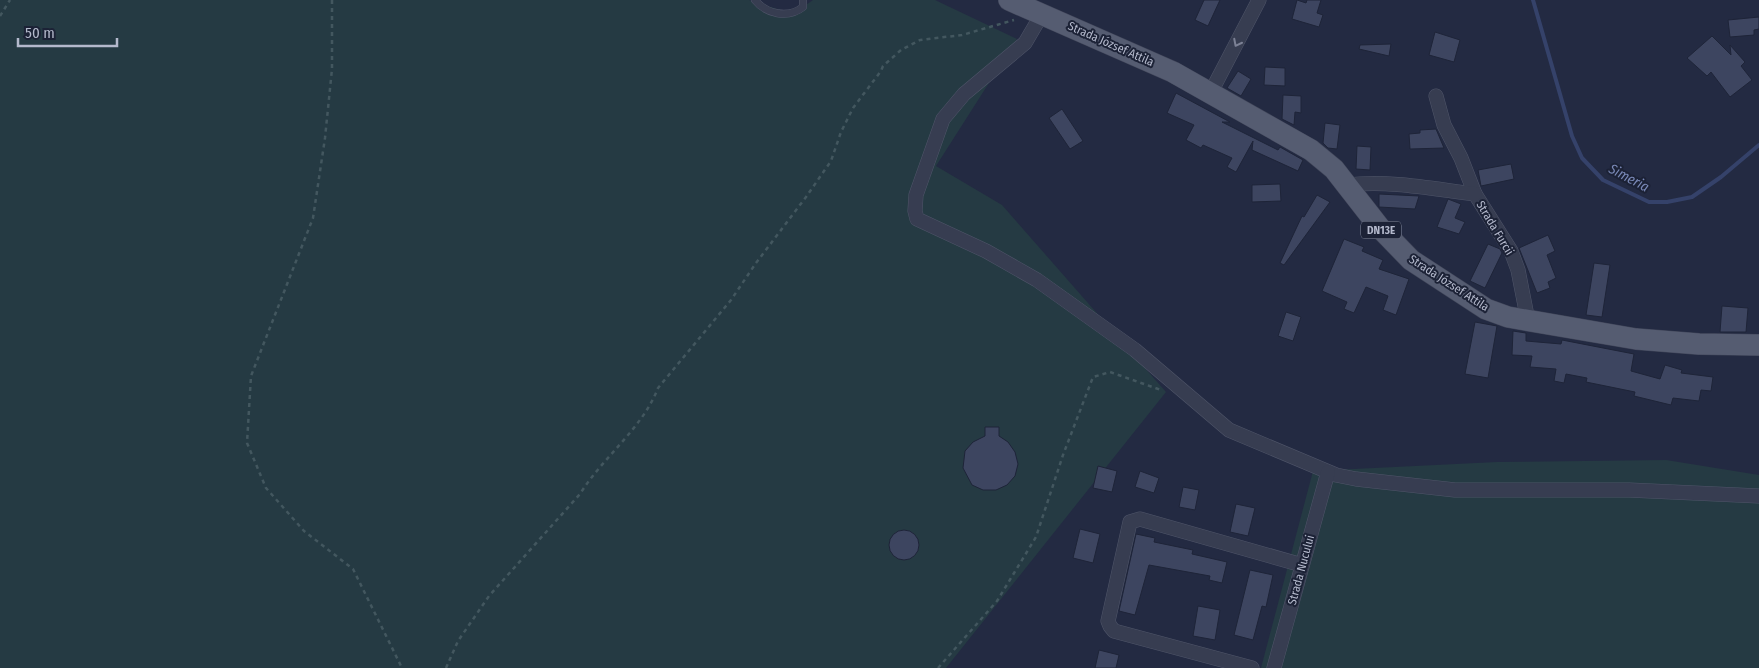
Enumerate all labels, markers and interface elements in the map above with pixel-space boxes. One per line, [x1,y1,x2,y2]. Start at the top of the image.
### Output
scale bar [18,15,116,47]
street label: Strada József Attila [1066,19,1156,69]
text: 50 m [25,24,55,42]
one-way arrow [1233,38,1243,47]
water label: Simeria [1605,160,1652,196]
street label: Strada Furcii [1473,198,1517,258]
road number: DN13E [1361,222,1401,238]
street label: Strada József Attila [1406,252,1492,314]
street label: Strada Nucului [1285,533,1317,607]

